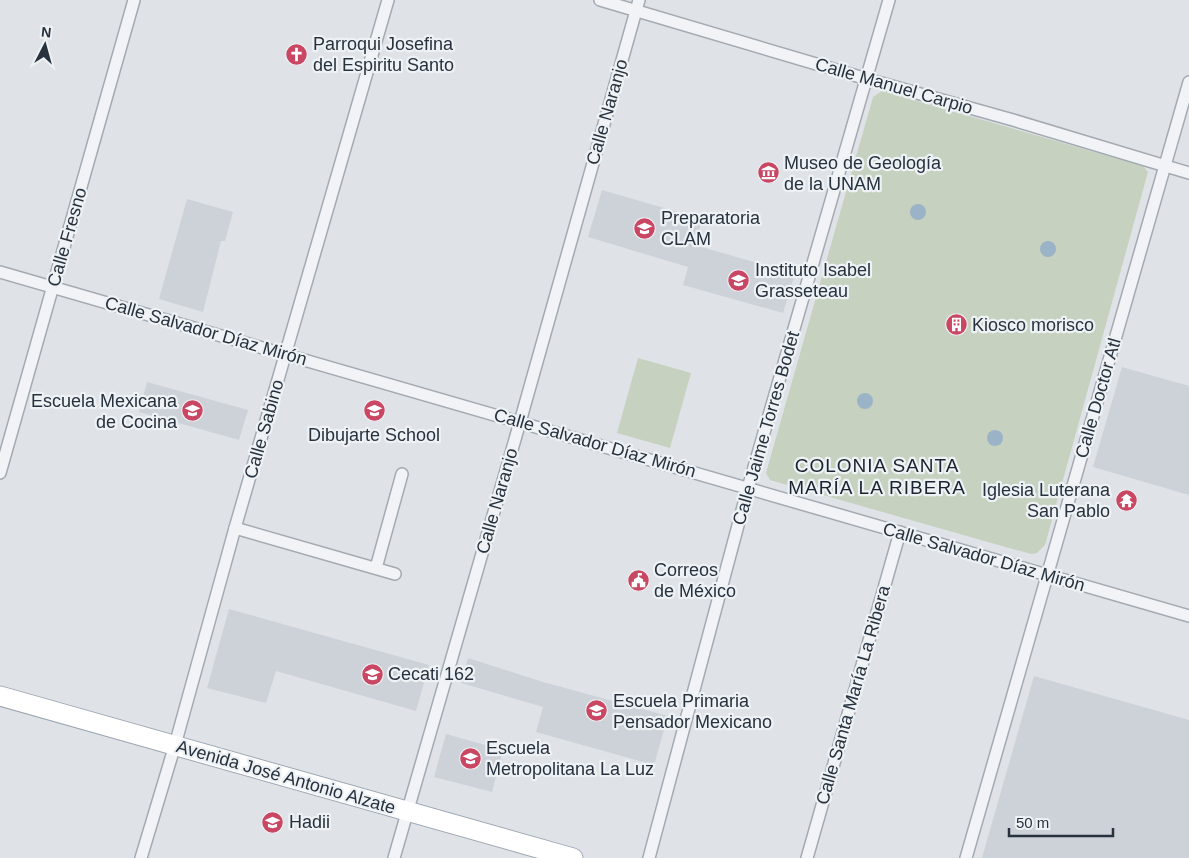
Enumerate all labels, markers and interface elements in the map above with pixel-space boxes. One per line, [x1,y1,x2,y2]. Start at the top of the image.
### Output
north arrow [20,20,70,70]
text: N [40,24,52,41]
place label: Parroqui Josefina del Espiritu Santo [313,34,454,75]
church icon: Parroqui Josefina del Espiritu Santo [285,42,309,66]
street label: Calle Manuel Carpio [813,54,975,118]
street label: Calle Naranjo [582,57,632,167]
place label: Museo de Geología de la UNAM [784,153,942,194]
museum icon: Museo de Geología de la UNAM [756,161,780,185]
street label: Calle Fresno [43,185,91,289]
place label: Preparatoria CLAM [661,208,761,249]
school or university icon: Preparatoria CLAM [633,216,657,240]
place label: Instituto Isabel Grasseteau [755,260,871,301]
school or university icon: Instituto Isabel Grasseteau [727,268,751,292]
street label: Calle Salvador Díaz Mirón [103,293,309,369]
building icon: Kiosco morisco [944,313,968,337]
place label: Kiosco morisco [972,315,1094,335]
street label: Calle Jaime Torres Bodet [729,329,803,527]
street label: Calle Doctor Atl [1071,336,1125,460]
street label: Calle Sabino [240,377,288,481]
place label: Escuela Mexicana de Cocina [31,391,178,432]
school or university icon: Dibujarte School [362,398,386,422]
school or university icon: Escuela Mexicana de Cocina [181,399,205,423]
street label: Calle Salvador Díaz Mirón [492,405,698,481]
place label: Dibujarte School [308,425,440,445]
street label: Calle Naranjo [472,446,522,556]
district label: COLONIA SANTA MARÍA LA RIBERA [788,455,966,498]
place label: Iglesia Luterana San Pablo [982,480,1111,521]
temple icon: Iglesia Luterana San Pablo [1114,488,1138,512]
street label: Calle Salvador Díaz Mirón [881,519,1087,595]
place label: Correos de México [654,560,736,601]
public building icon: Correos de México [626,568,650,592]
street label: Calle Santa María La Ribera [812,582,894,807]
school or university icon: Cecati 162 [360,662,384,686]
place label: Cecati 162 [388,664,474,684]
place label: Escuela Primaria Pensador Mexicano [613,691,772,732]
school or university icon: Escuela Primaria Pensador Mexicano [585,699,609,723]
street label: Avenida José Antonio Alzate [174,736,398,818]
place label: Escuela Metropolitana La Luz [486,738,654,779]
school or university icon: Escuela Metropolitana La Luz [458,746,482,770]
scale bar [1009,806,1113,838]
school or university icon: Hadii [261,810,285,834]
place label: Hadii [289,812,330,832]
text: 50 m [1016,814,1049,831]

